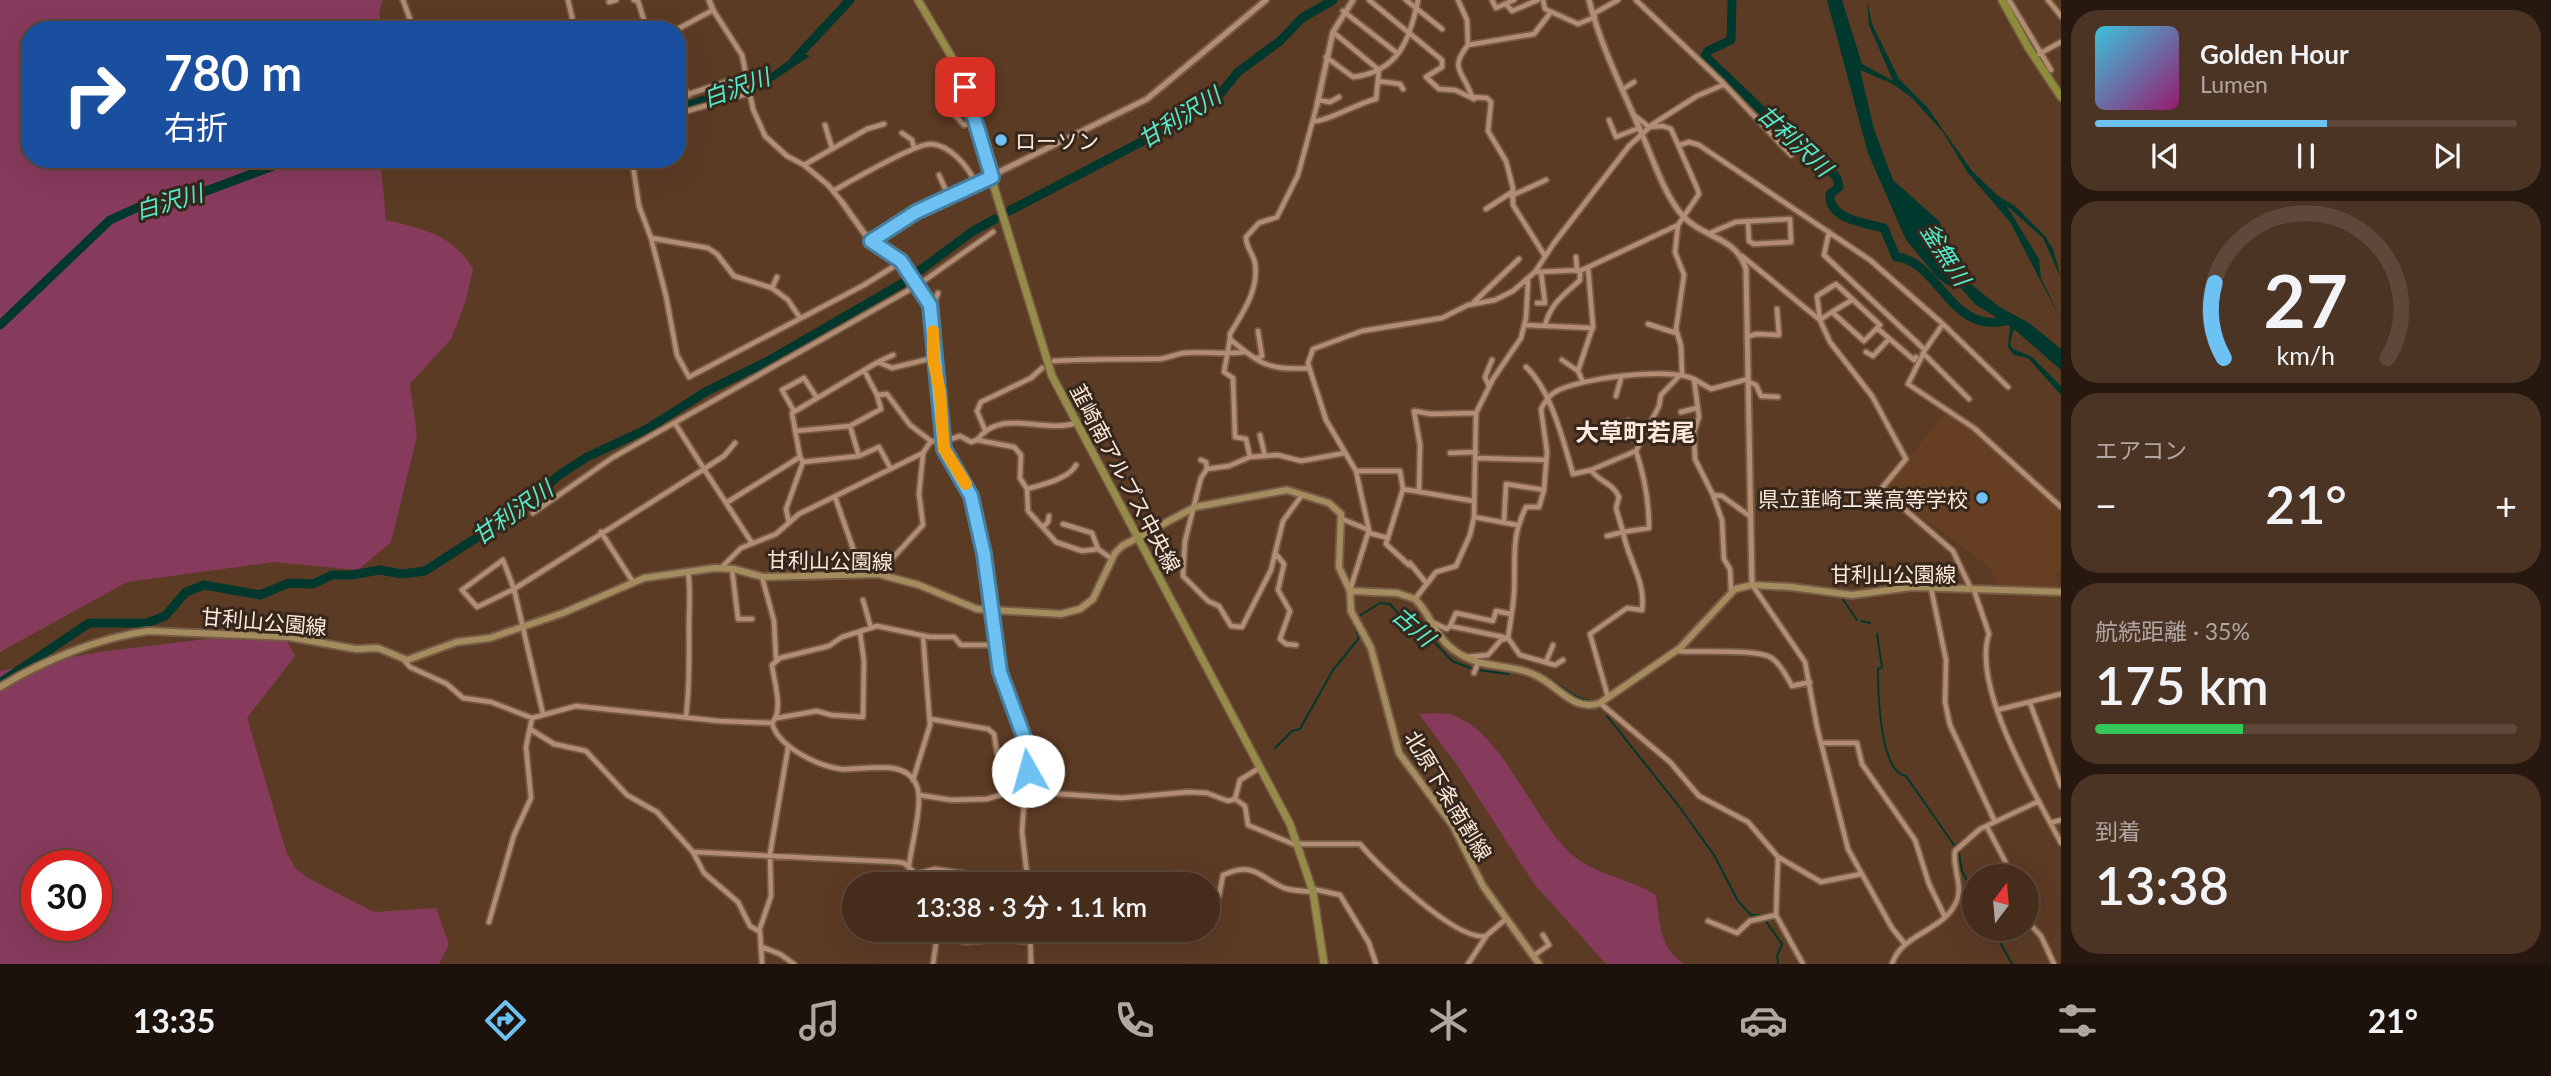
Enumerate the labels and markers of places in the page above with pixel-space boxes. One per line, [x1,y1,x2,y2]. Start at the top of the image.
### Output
pin [935,57,995,117]
place label: ローソン [1015,128,1099,153]
marker: ローソン [993,132,1009,148]
place label: 県立韮崎工業高等学校 [1758,486,1968,511]
marker: 県立韮崎工業高等学校 [1974,490,1990,506]

